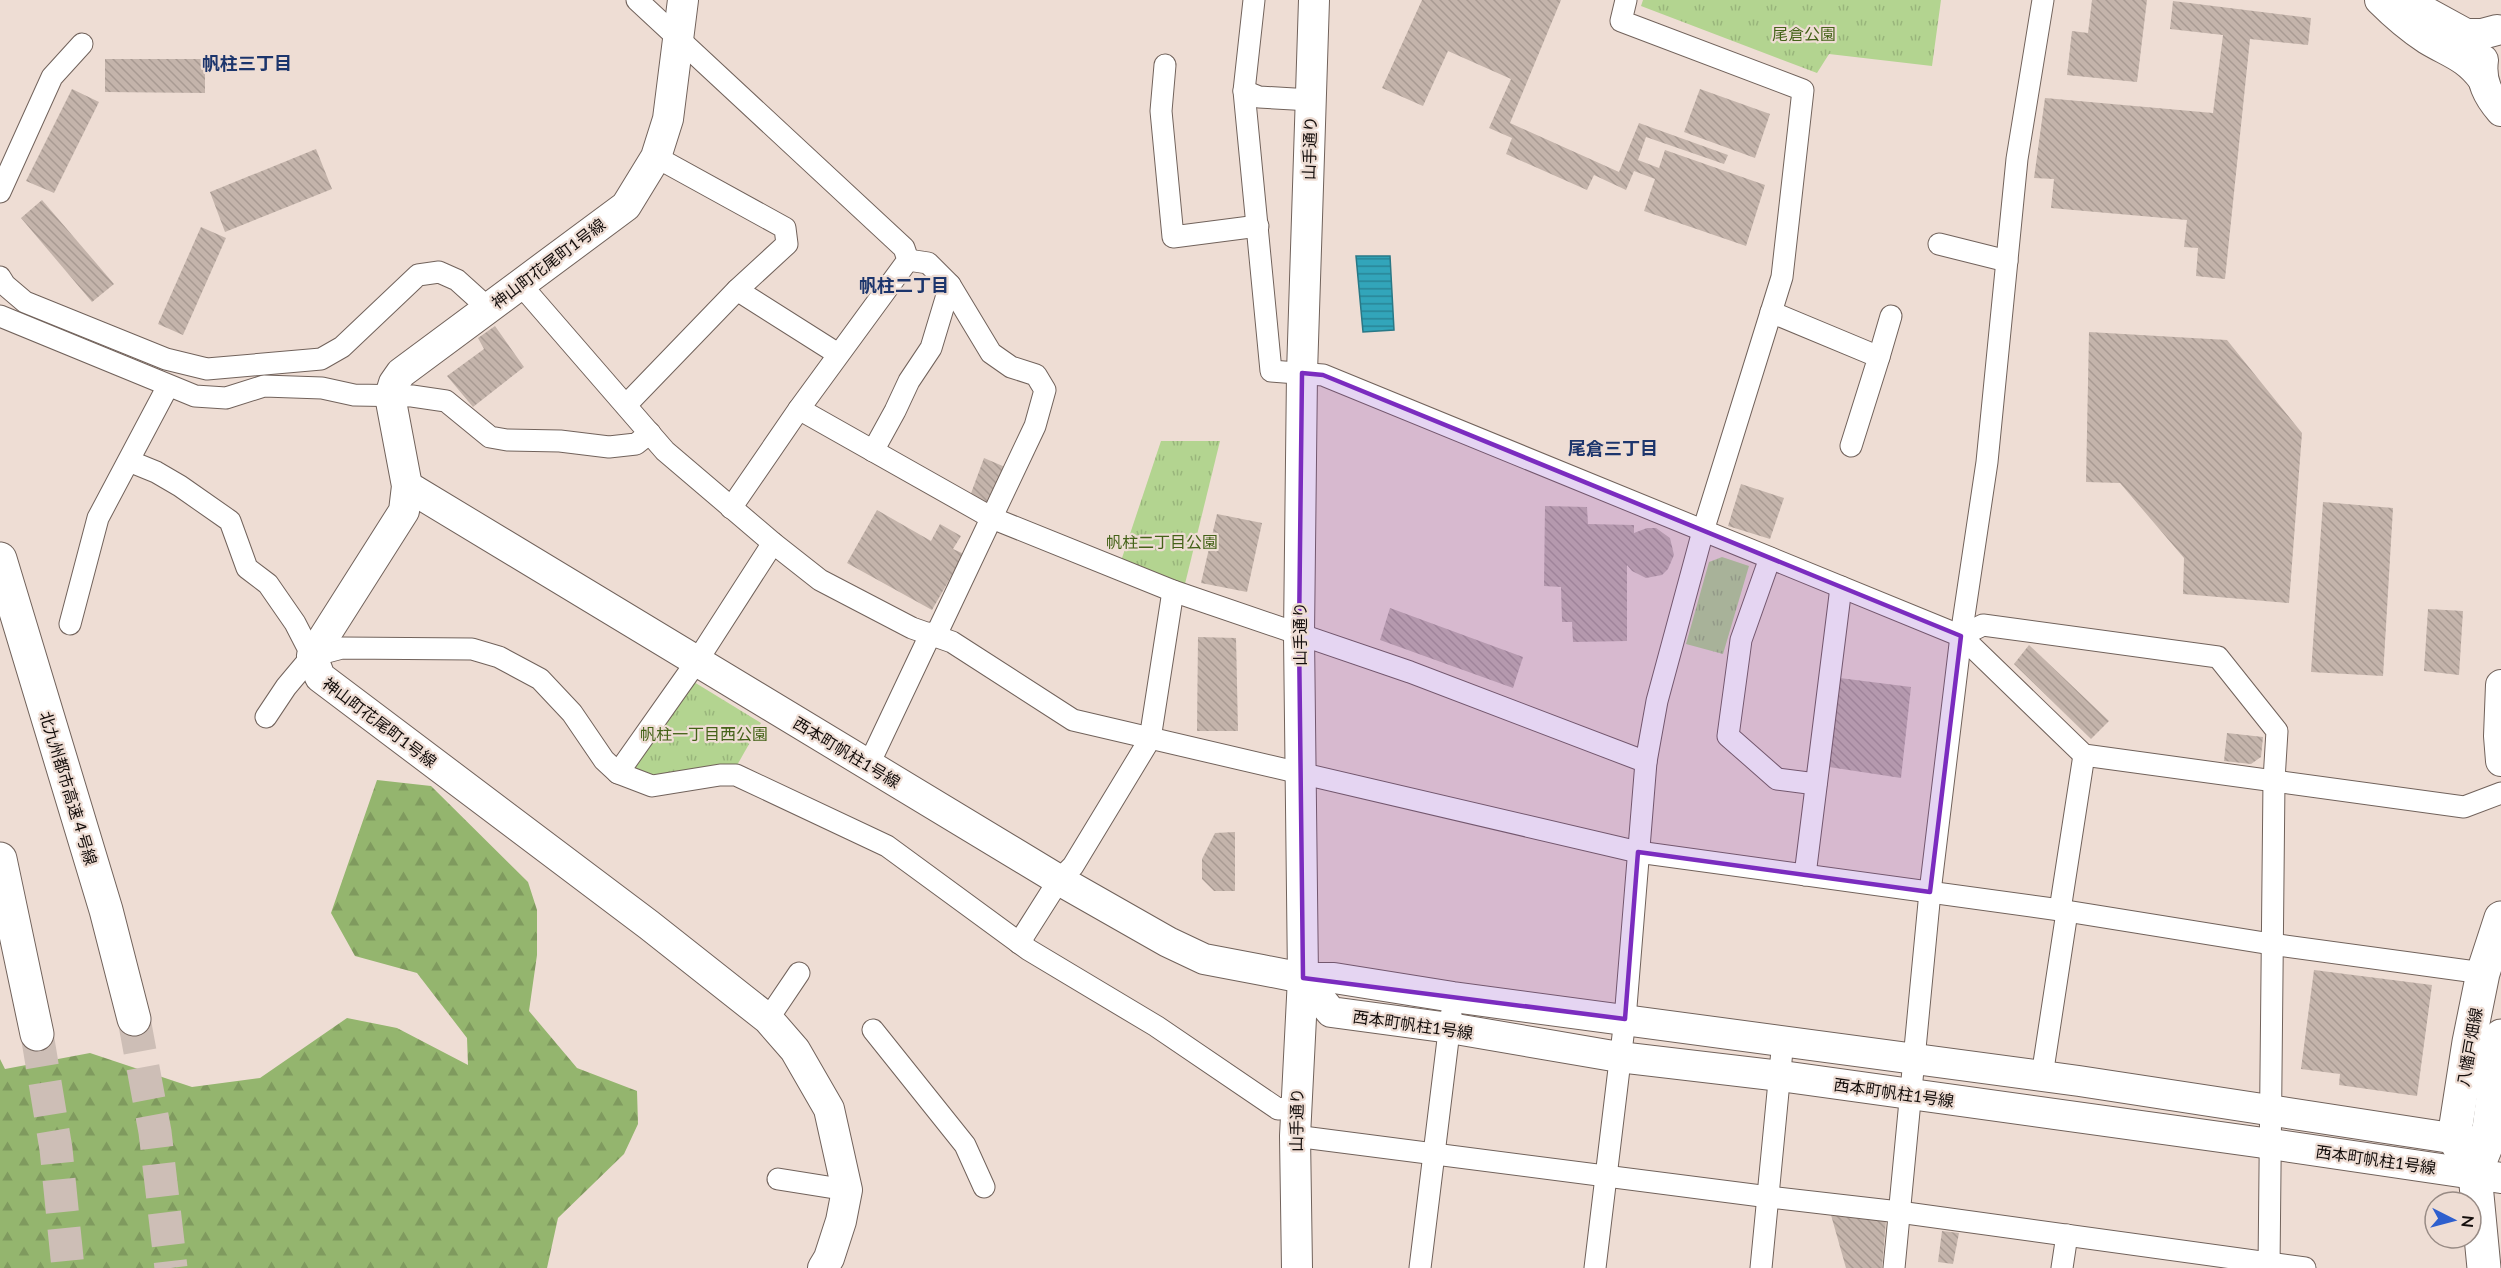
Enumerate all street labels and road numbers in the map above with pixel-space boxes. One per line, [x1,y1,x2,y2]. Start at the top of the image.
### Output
street label: 山手通り [1298,116,1320,180]
street label: 神山町花尾町1号線 [487,214,609,312]
street label: 山手通り [1290,602,1309,666]
street label: 神山町花尾町1号線 [319,673,441,771]
street label: 北九州都市高速４号線 [37,709,101,867]
street label: 西本町帆柱1号線 [790,713,904,791]
street label: 西本町帆柱1号線 [1352,1006,1474,1042]
street label: 八幡戸畑線 [2453,1006,2485,1088]
street label: 西本町帆柱1号線 [1833,1074,1955,1110]
street label: 山手通り [1286,1088,1306,1152]
street label: 西本町帆柱1号線 [2315,1141,2437,1177]

